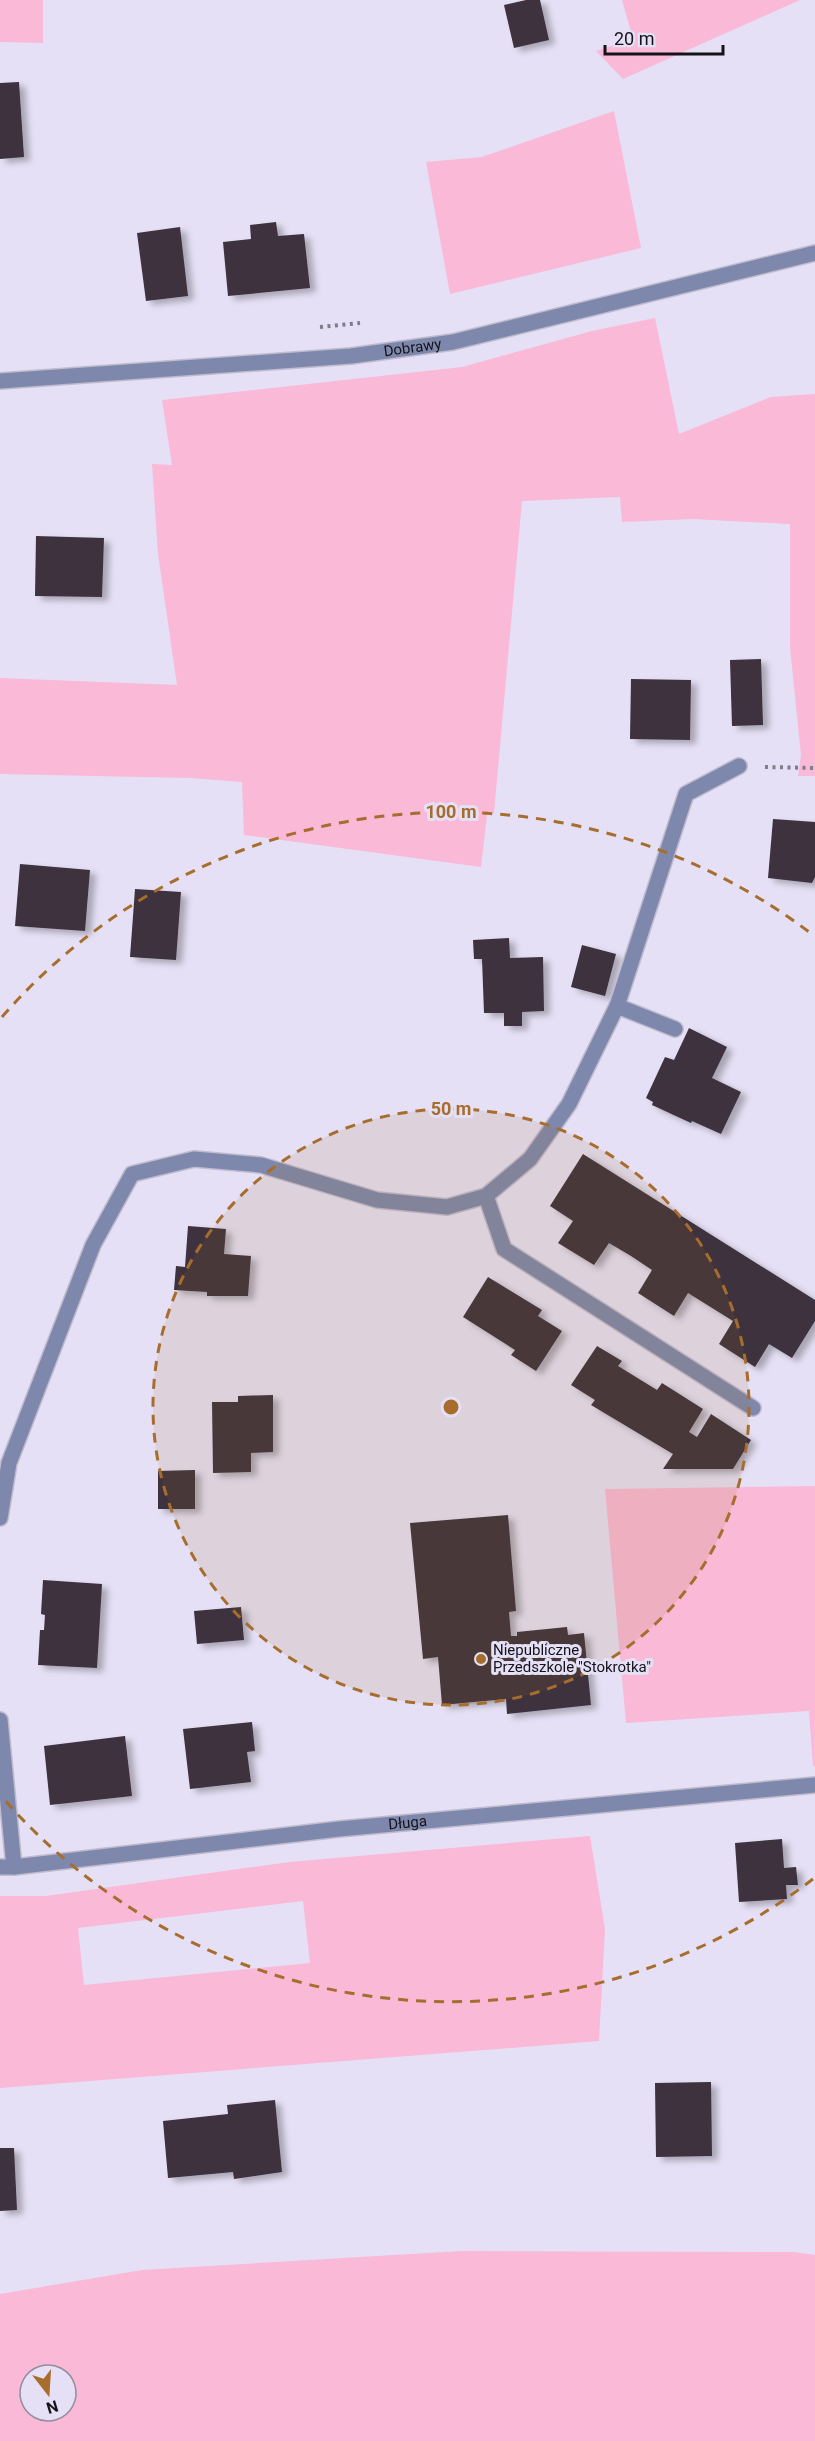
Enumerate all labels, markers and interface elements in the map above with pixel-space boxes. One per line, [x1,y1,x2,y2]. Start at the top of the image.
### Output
scale bar [605,18,724,56]
text: 20 m [614,28,654,49]
street label: Dobrawy [382,335,443,360]
text: 100 m [425,801,477,822]
text: 50 m [431,1098,471,1119]
centre of rings [441,1397,461,1417]
place label: Niepubliczne Przedszkole "Stokrotka" [493,1641,651,1676]
marker: Niepubliczne Przedszkole "Stokrotka" [474,1652,488,1666]
street label: Długa [387,1812,428,1833]
north arrow [18,2363,78,2423]
text: N [44,2396,60,2418]

